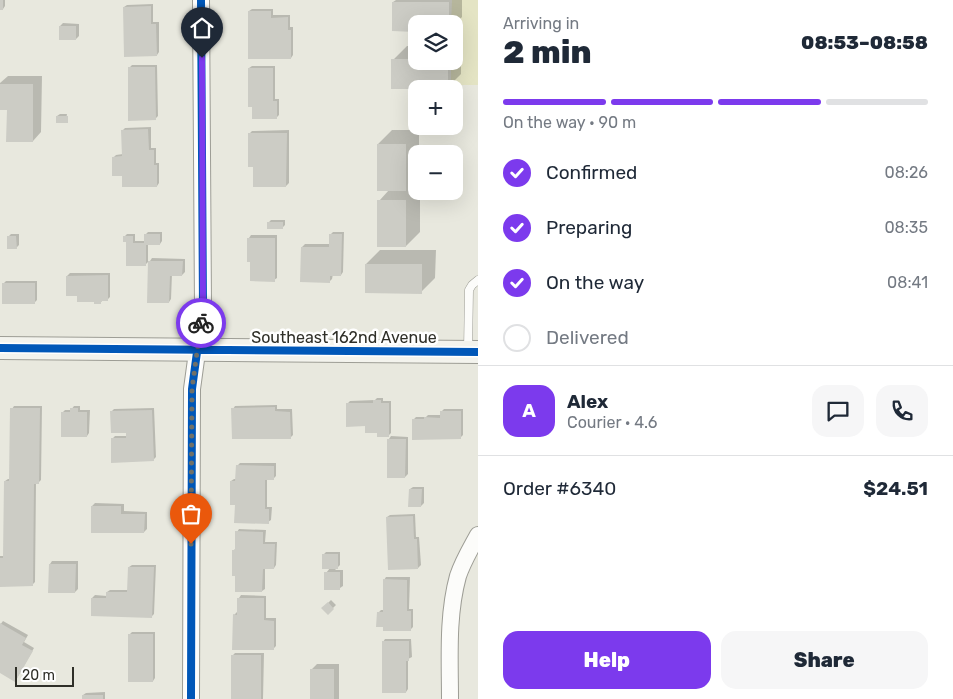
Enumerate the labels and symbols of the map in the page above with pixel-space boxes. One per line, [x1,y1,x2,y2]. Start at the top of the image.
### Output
pin [181,7,223,58]
courier [176,298,226,348]
street label: Southeast 162nd Avenue [251,328,437,347]
pin [170,493,212,544]
scale bar [15,664,74,687]

